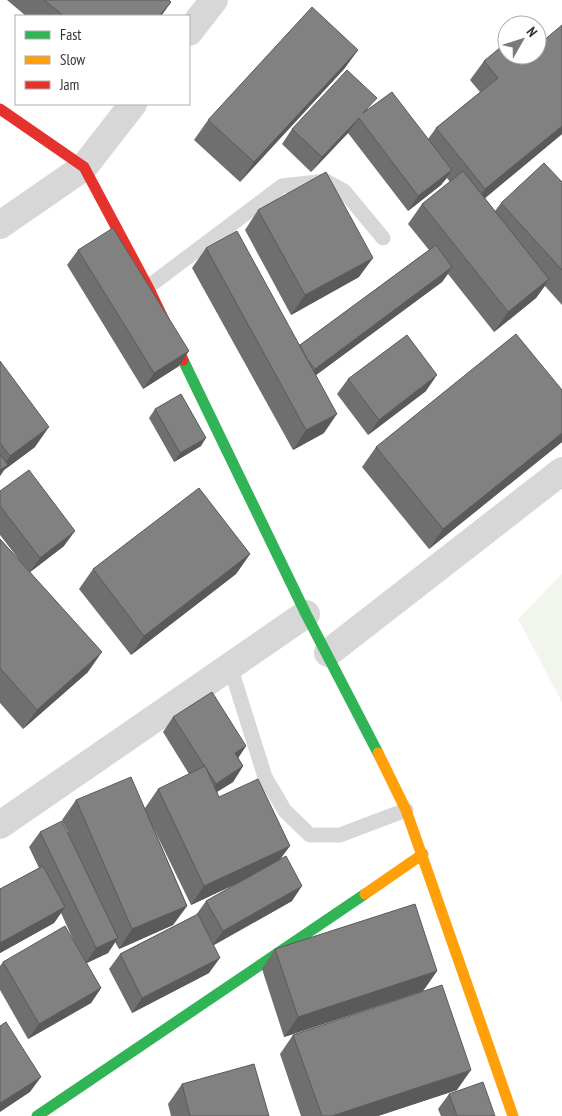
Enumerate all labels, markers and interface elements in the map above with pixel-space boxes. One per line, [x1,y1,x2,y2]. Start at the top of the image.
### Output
legend [15,15,190,105]
north arrow [497,15,547,65]
text: N [523,23,541,40]
text: Fast [60,25,81,44]
text: Slow [60,50,85,69]
text: Jam [59,75,79,94]

